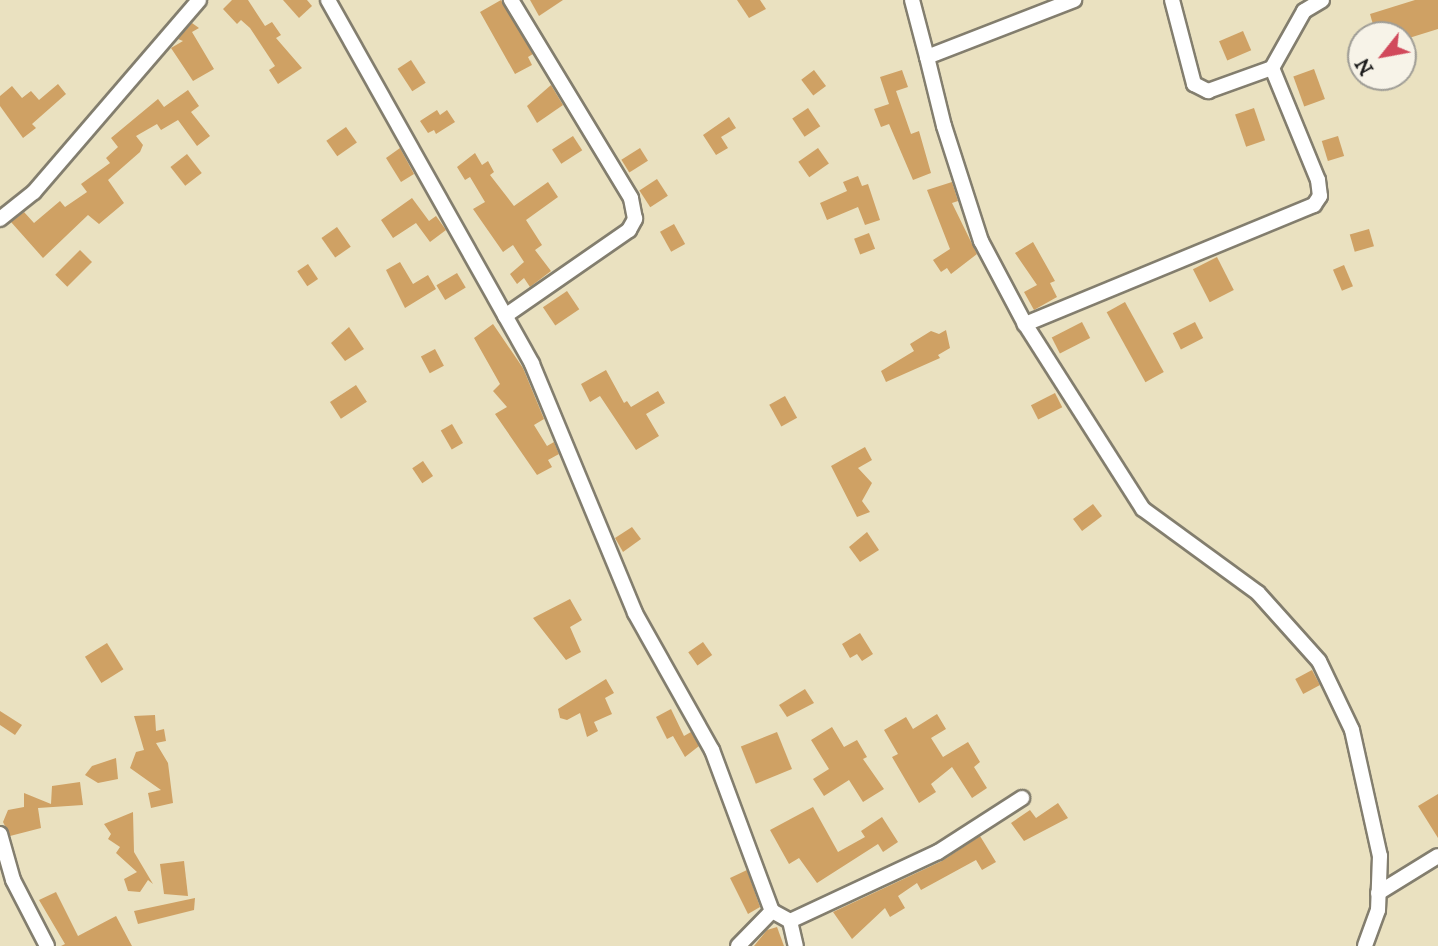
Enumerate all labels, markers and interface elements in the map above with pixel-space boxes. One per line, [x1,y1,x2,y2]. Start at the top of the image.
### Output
north arrow [1347,21,1417,91]
text: N [1351,53,1379,79]

